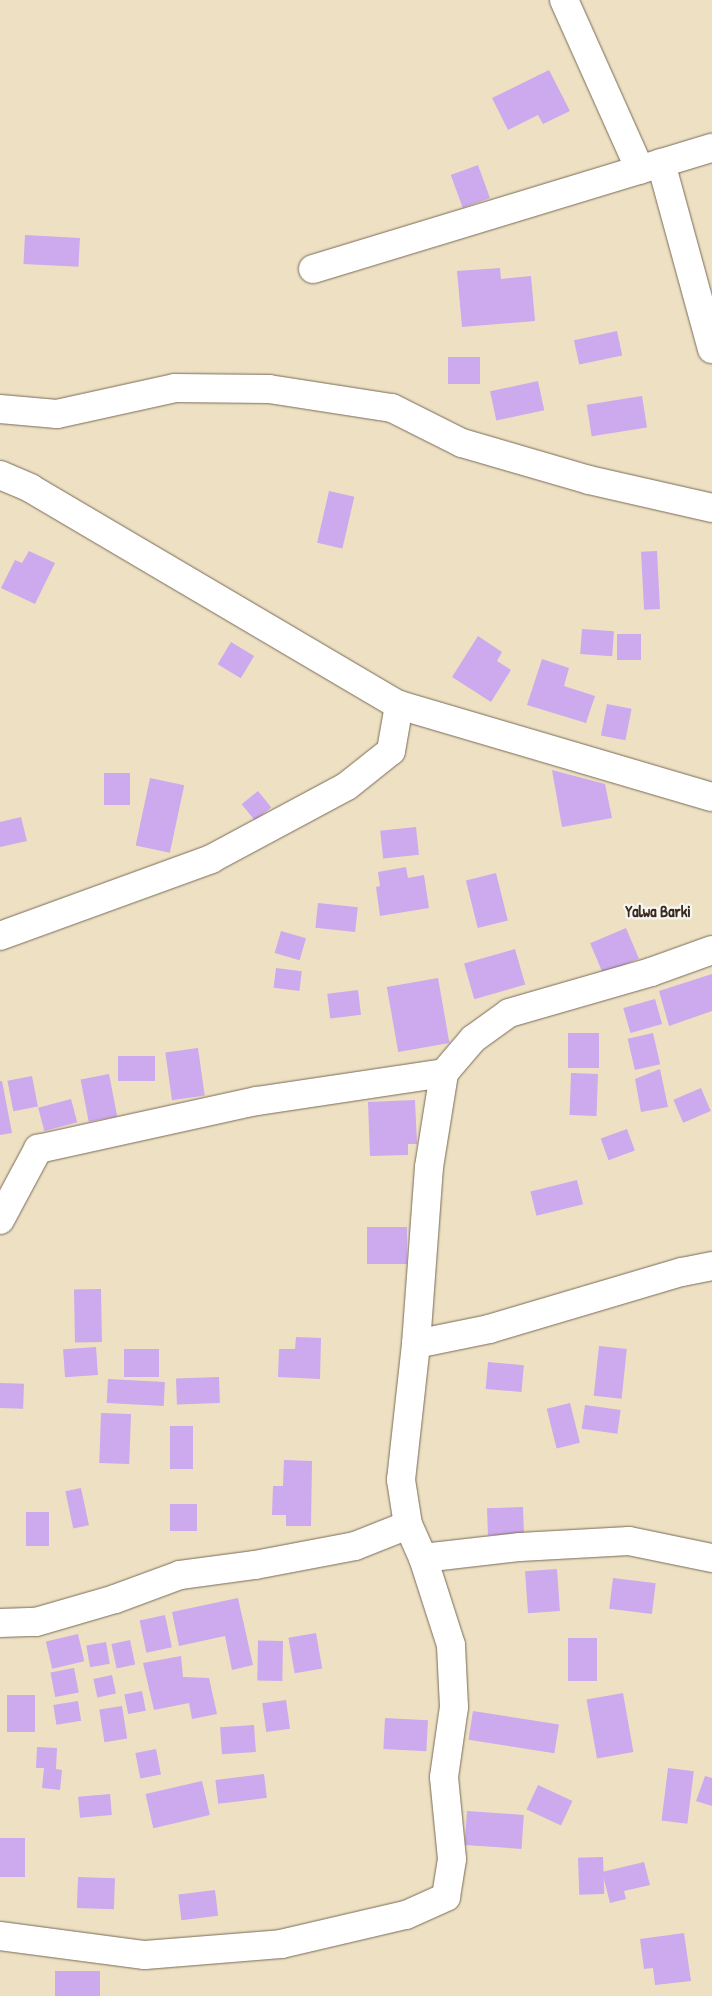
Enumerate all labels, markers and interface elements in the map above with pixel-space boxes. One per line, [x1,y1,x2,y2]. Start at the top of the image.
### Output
district label: Yalwa Barki [625,901,691,921]

